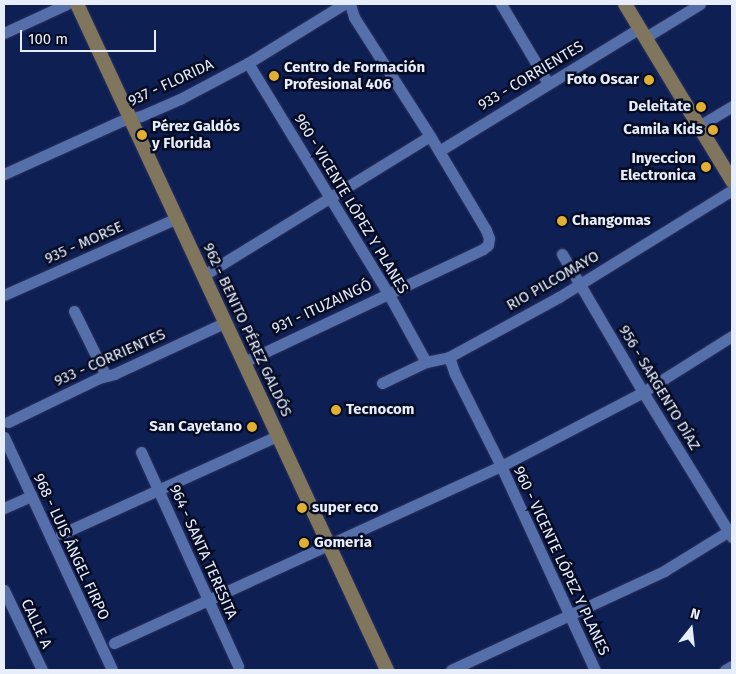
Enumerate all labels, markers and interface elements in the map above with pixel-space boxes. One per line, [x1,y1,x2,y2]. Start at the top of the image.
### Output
scale bar [22,20,159,52]
text: 100 m [28,30,68,48]
street label: 933 - CORRIENTES [475,37,587,115]
street label: 937 - FLORIDA [126,55,216,111]
place label: Centro de Formación Profesional 406 [284,58,425,93]
marker: Centro de Formación Profesional 406 [268,70,280,82]
place label: Foto Oscar [567,71,639,89]
marker: Foto Oscar [643,74,655,86]
place label: Deleitate [628,98,691,116]
marker: Deleitate [695,101,707,113]
street label: 960 - VICENTE LÓPEZ Y PLANES [290,111,412,297]
place label: Pérez Galdós y Florida [152,117,240,152]
place label: Camila Kids [623,121,703,139]
marker: Camila Kids [707,124,719,136]
marker: Pérez Galdós y Florida [136,129,148,141]
place label: Inyeccion Electronica [620,149,696,184]
marker: Inyeccion Electronica [700,161,712,173]
place label: Changomas [572,212,651,230]
marker: Changomas [556,215,568,227]
street label: 935 - MORSE [42,218,126,268]
street label: 962 - BENITO PÉREZ GALDÓS [199,240,295,420]
street label: RIO PILCOMAYO [504,247,602,315]
street label: 931 - ITUZAINGÓ [269,276,375,338]
street label: 956 - SARGENTO DÍAZ [615,322,703,454]
street label: 933 - CORRIENTES [52,325,168,391]
place label: Tecnocom [346,401,414,419]
marker: Tecnocom [330,404,342,416]
place label: San Cayetano [149,418,242,436]
marker: San Cayetano [246,421,258,433]
street label: 960 - VICENTE LÓPEZ Y PLANES [509,464,613,658]
street label: 968 - LUIS ÁNGEL FIRPO [29,471,113,623]
street label: 964 - SANTA TERESITA [165,482,241,622]
place label: super eco [312,499,379,517]
marker: super eco [296,502,308,514]
place label: Gomeria [314,534,372,552]
marker: Gomeria [298,537,310,549]
street label: CALLE A [17,596,55,652]
north arrow [666,604,716,654]
text: N [688,605,702,624]

